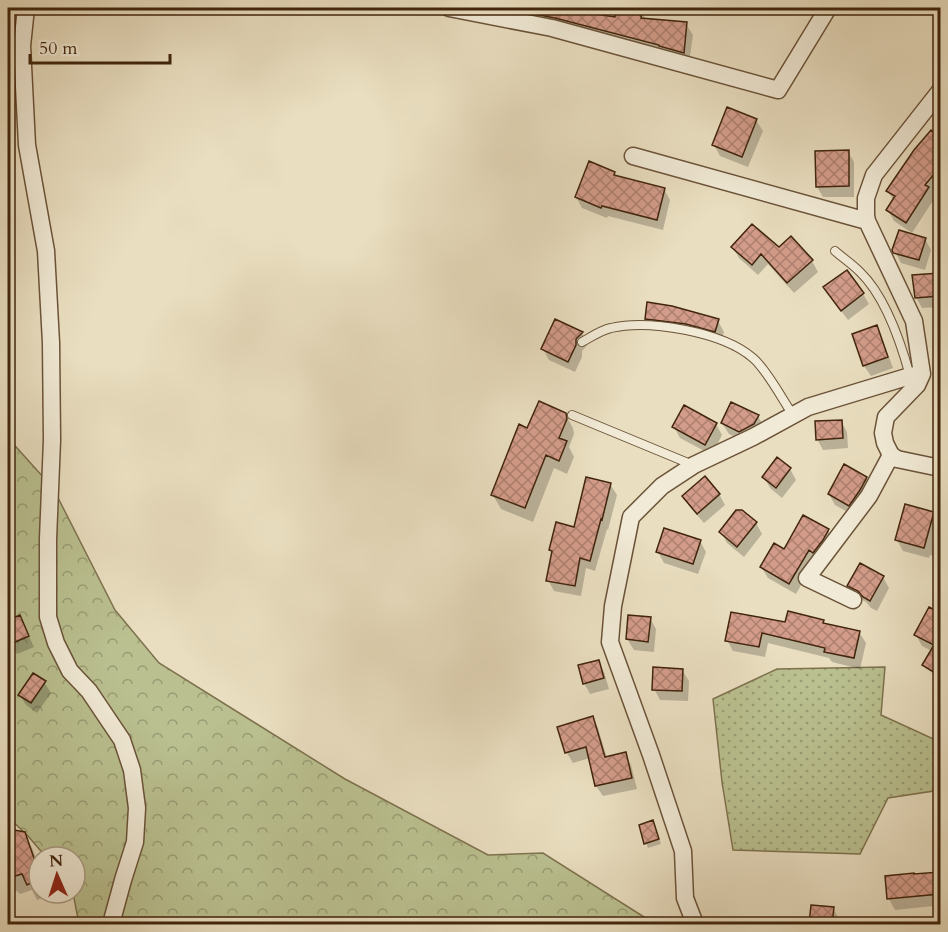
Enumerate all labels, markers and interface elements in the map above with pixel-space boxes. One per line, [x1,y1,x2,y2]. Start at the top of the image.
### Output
scale bar [30,27,170,65]
text: 50 m [39,36,78,61]
north arrow [27,845,87,905]
text: N [49,850,64,872]

